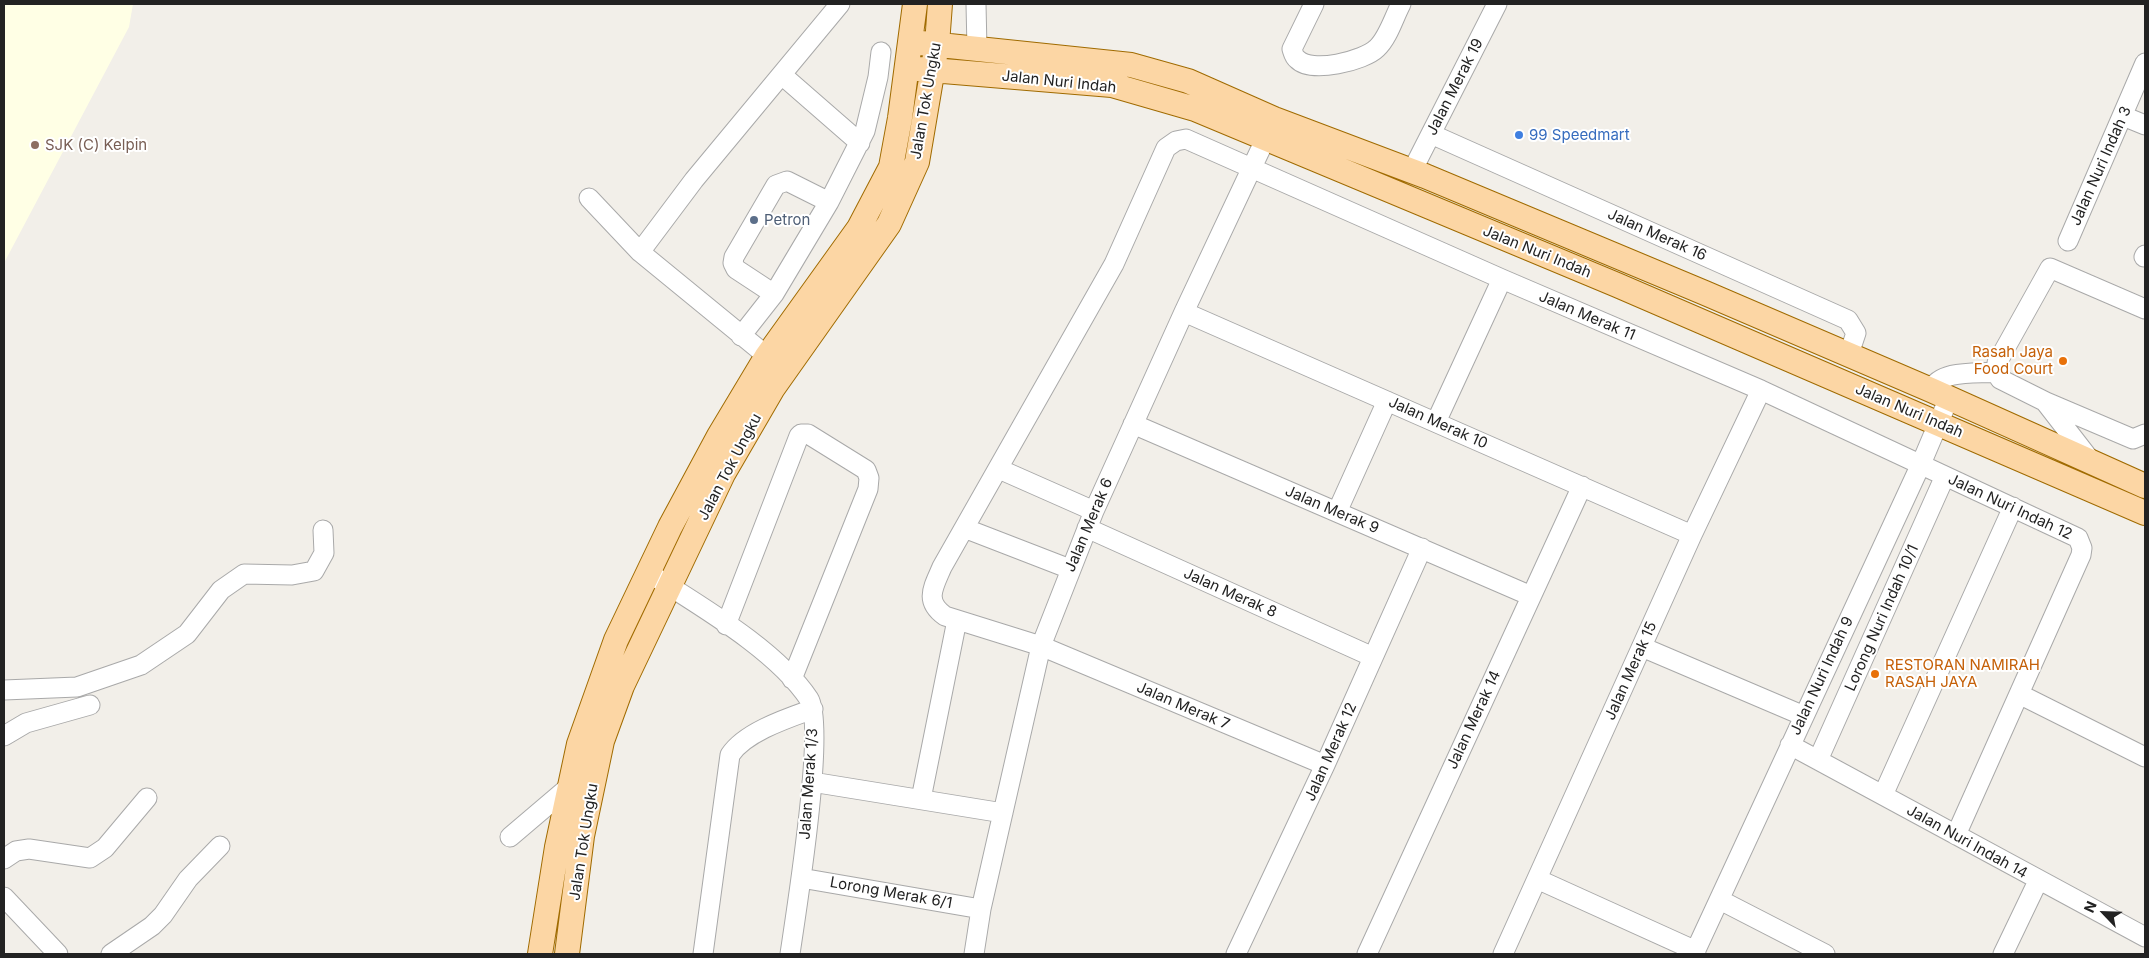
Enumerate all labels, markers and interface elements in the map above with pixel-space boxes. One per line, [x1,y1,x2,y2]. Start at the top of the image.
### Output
street label: Jalan Merak 19 [1423,36,1487,138]
street label: Jalan Tok Ungku [907,41,945,161]
street label: Jalan Nuri Indah [1001,67,1117,97]
street label: Jalan Nuri Indah 3 [2067,103,2135,229]
place label: 99 Speedmart [1529,126,1630,144]
marker: 99 Speedmart [1513,129,1525,141]
place label: SJK (C) Kelpin [45,136,147,154]
marker: SJK (C) Kelpin [29,139,41,151]
street label: Jalan Merak 16 [1605,205,1709,265]
place label: Petron [764,211,810,229]
marker: Petron [748,214,760,226]
street label: Jalan Nuri Indah [1480,222,1594,282]
street label: Jalan Merak 11 [1536,288,1638,344]
place label: Rasah Jaya Food Court [1972,343,2053,378]
marker: Rasah Jaya Food Court [2057,355,2069,367]
street label: Jalan Nuri Indah [1852,380,1966,442]
street label: Jalan Merak 10 [1386,393,1490,453]
street label: Jalan Tok Ungku [694,411,766,523]
street label: Jalan Nuri Indah 12 [1945,470,2075,544]
street label: Jalan Merak 6 [1061,475,1117,575]
street label: Jalan Merak 9 [1282,482,1382,538]
street label: Lorong Nuri Indah 10/1 [1842,542,1922,694]
street label: Jalan Merak 8 [1181,564,1279,622]
street label: Jalan Nuri Indah 9 [1787,614,1857,738]
street label: Jalan Merak 15 [1601,619,1661,723]
place label: RESTORAN NAMIRAH RASAH JAYA [1885,656,2040,691]
street label: Jalan Merak 14 [1443,668,1505,772]
marker: RESTORAN NAMIRAH RASAH JAYA [1869,668,1881,680]
street label: Jalan Merak 7 [1134,678,1232,734]
street label: Jalan Merak 12 [1301,700,1361,804]
street label: Jalan Merak 1/3 [796,728,822,840]
street label: Jalan Tok Ungku [566,782,602,902]
street label: Jalan Nuri Indah 14 [1903,801,2031,883]
street label: Lorong Merak 6/1 [828,873,954,913]
north arrow [2079,888,2129,938]
text: N [2080,898,2100,915]

